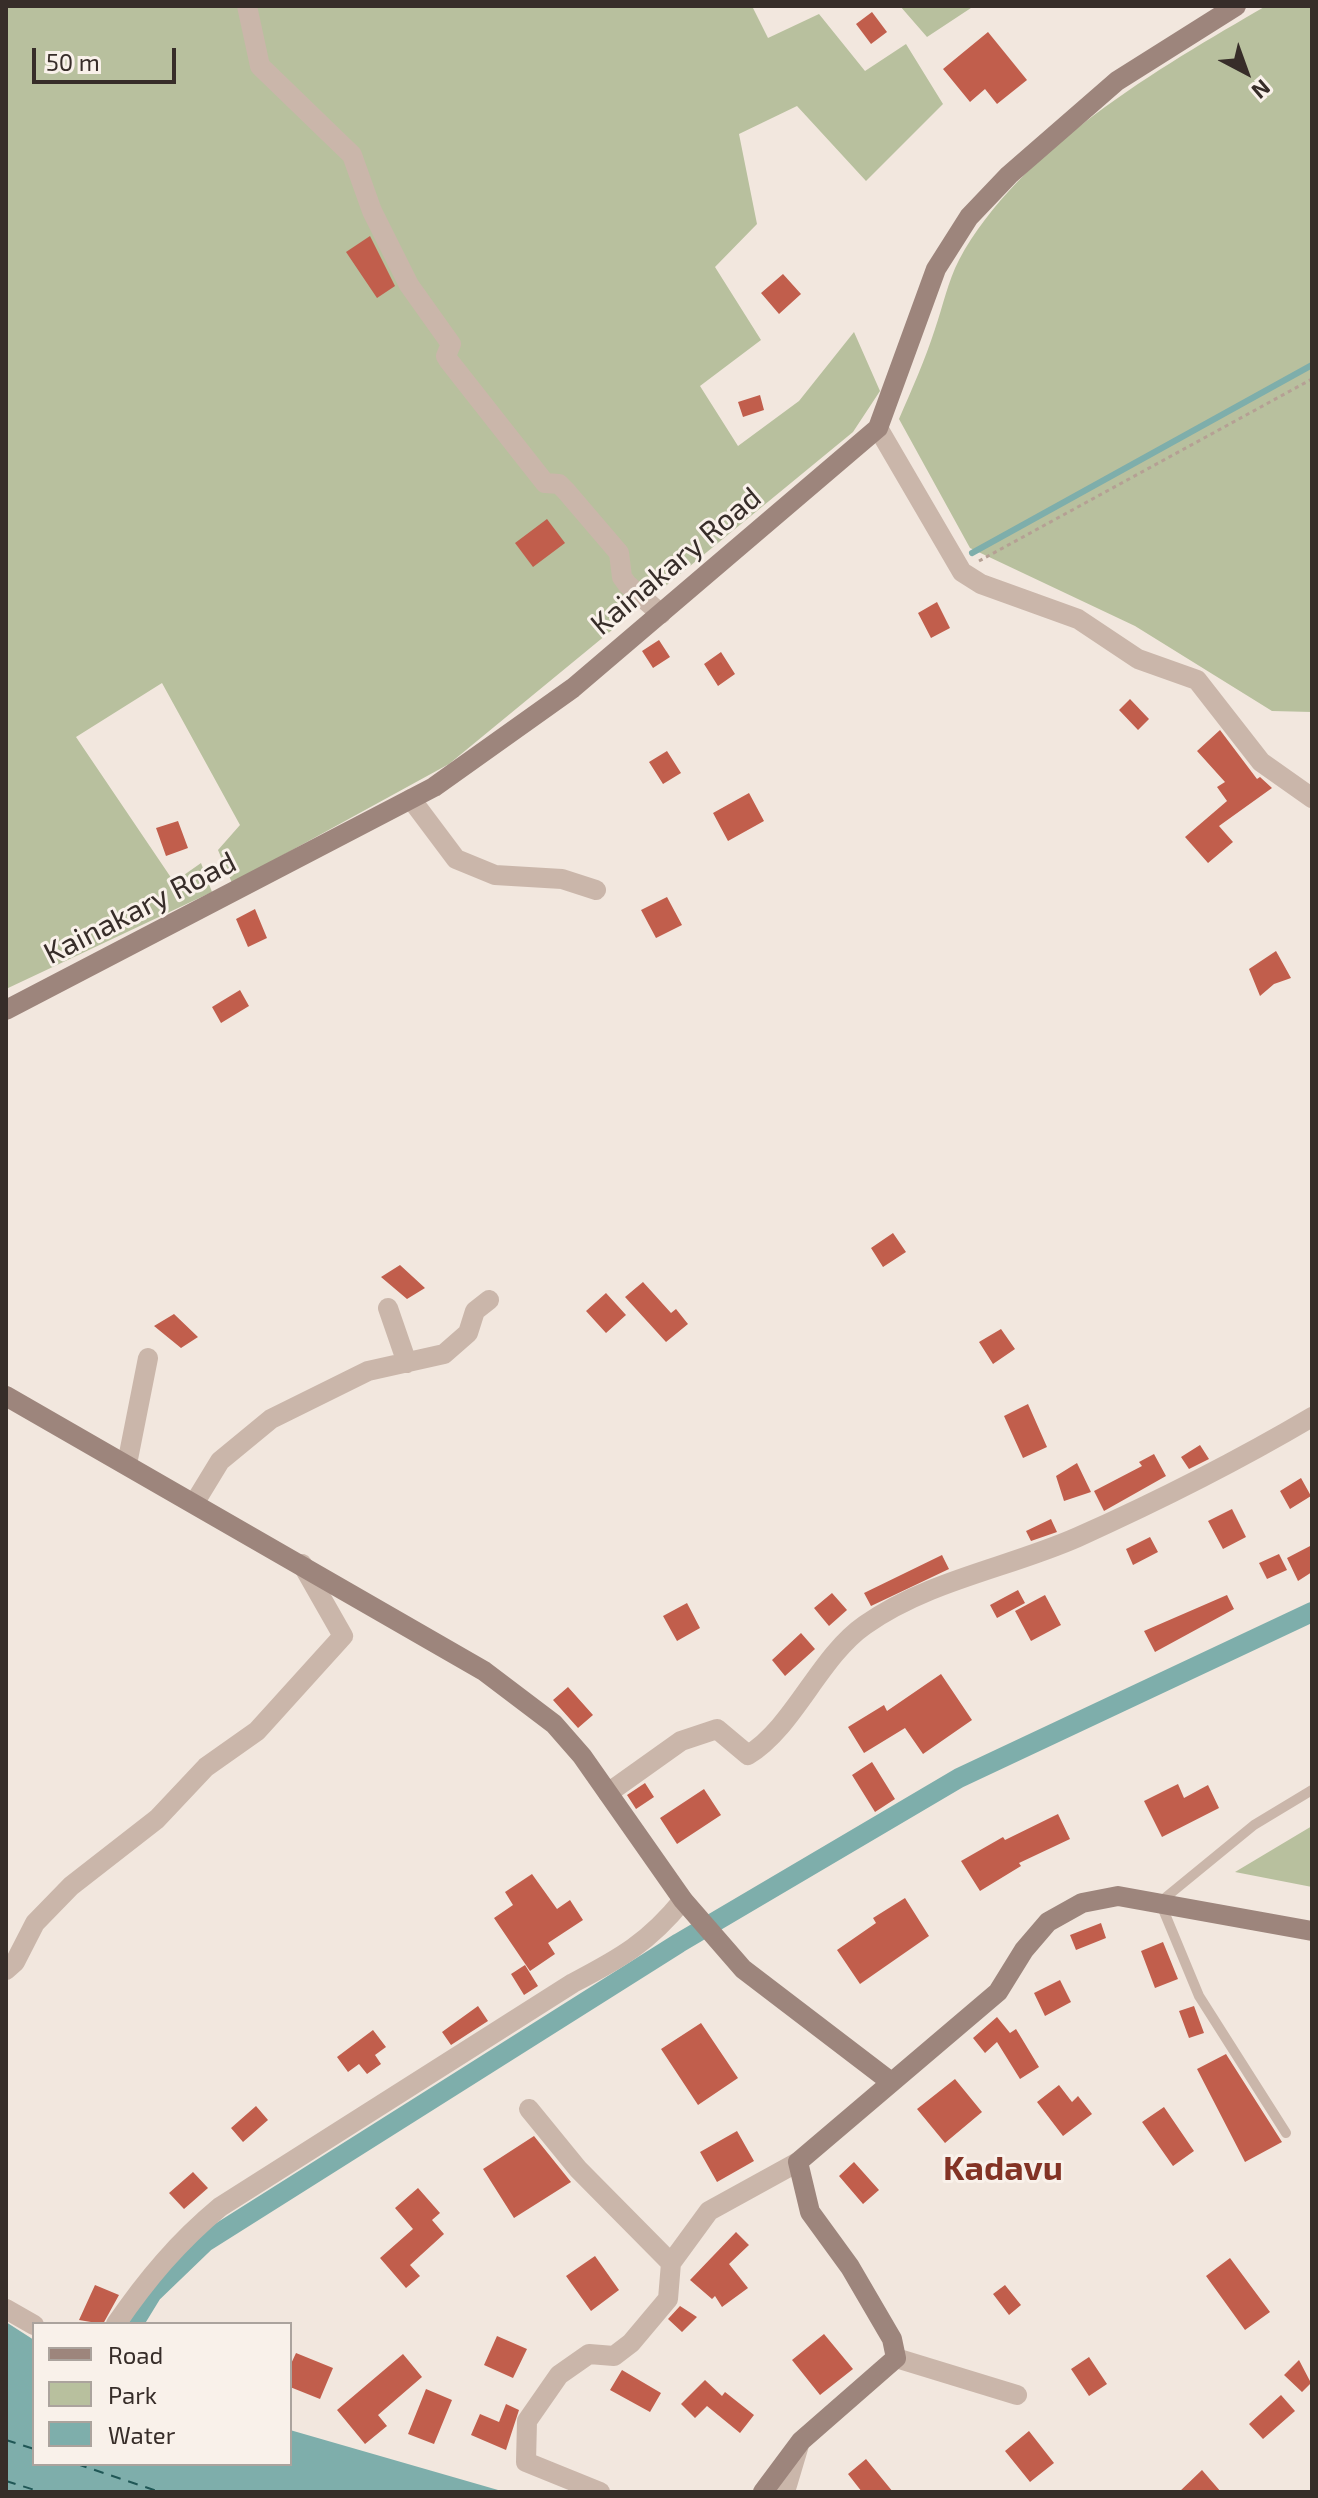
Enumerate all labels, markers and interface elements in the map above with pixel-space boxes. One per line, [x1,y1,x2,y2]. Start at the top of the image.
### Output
scale bar [36,32,180,82]
north arrow [1206,32,1286,112]
text: 50 m [46,47,100,76]
text: N [1247,75,1276,105]
street label: Kainakary Road [584,479,768,643]
street label: Kainakary Road [38,844,242,972]
district label: Kadavu [943,2149,1063,2189]
legend [32,2322,292,2466]
text: Road [108,2340,163,2369]
text: Park [108,2380,157,2409]
text: Water [108,2420,175,2449]

